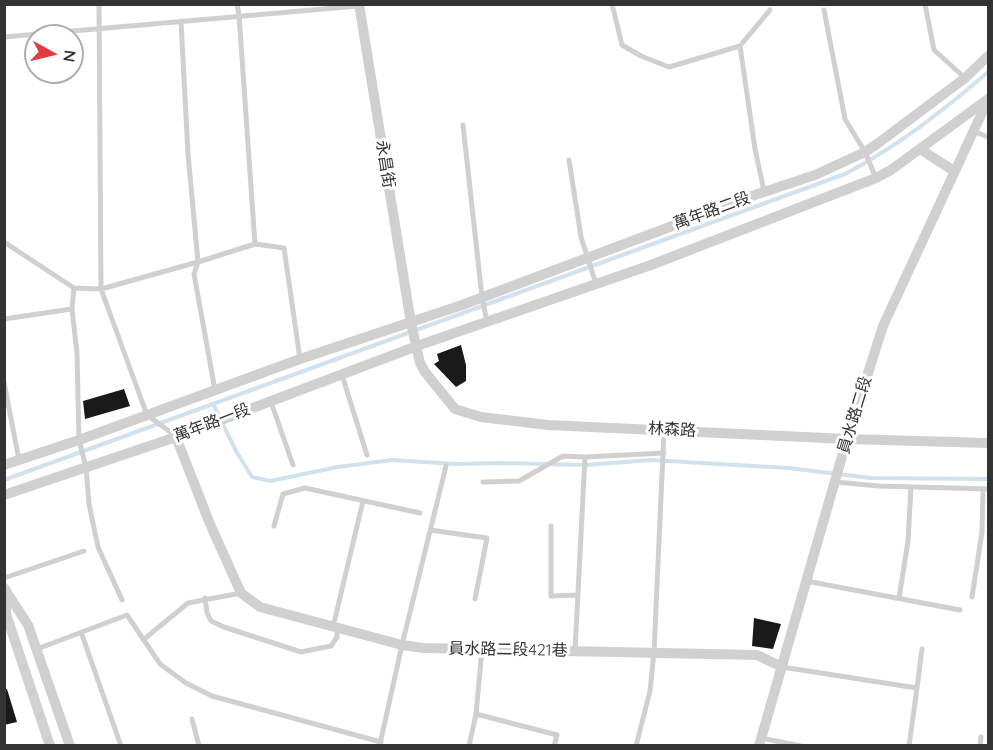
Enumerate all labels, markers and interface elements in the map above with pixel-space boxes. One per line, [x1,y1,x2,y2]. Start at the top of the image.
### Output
north arrow [24,24,84,84]
text: N [59,49,81,63]
street label: 永昌街 [372,139,398,189]
street label: 萬年路二段 [671,188,753,234]
street label: 員水路二段 [834,374,876,456]
street label: 萬年路一段 [171,400,253,446]
street label: 林森路 [648,419,696,441]
street label: 員水路二段421巷 [448,639,568,661]

